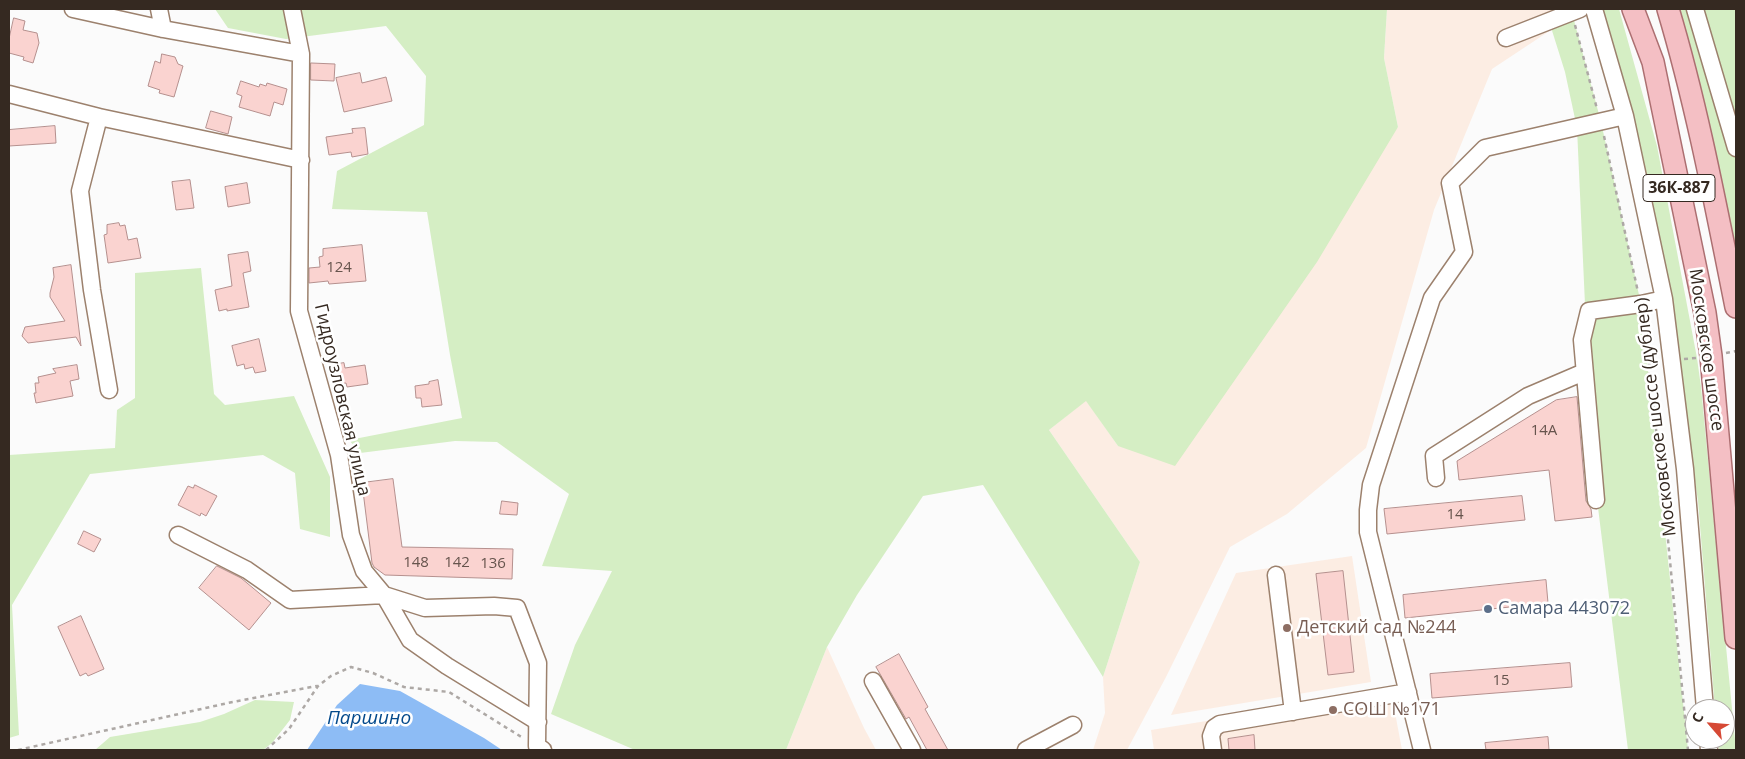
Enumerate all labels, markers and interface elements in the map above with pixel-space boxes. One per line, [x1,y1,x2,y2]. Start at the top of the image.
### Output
road number: 36К-887 [1643,174,1715,202]
house number: 124 [326,259,352,277]
street label: Московское шоссе [1684,267,1728,433]
street label: Московское шоссе (дублер) [1631,296,1681,538]
street label: Гидроузловская улица [309,302,375,498]
house number: 14А [1531,422,1557,440]
house number: 14 [1446,506,1464,524]
house number: 148 [403,554,429,572]
house number: 142 [444,554,470,572]
house number: 136 [480,555,506,573]
place label: Самара 443072 [1498,598,1630,620]
marker: Самара 443072 [1482,603,1494,615]
place label: Детский сад №244 [1297,617,1456,639]
marker: Детский сад №244 [1281,622,1293,634]
house number: 15 [1492,672,1510,690]
place label: СОШ №171 [1343,699,1441,721]
north arrow [1685,699,1735,749]
marker: СОШ №171 [1327,704,1339,716]
water label: Паршино [327,708,411,730]
text: С [1687,709,1708,726]

